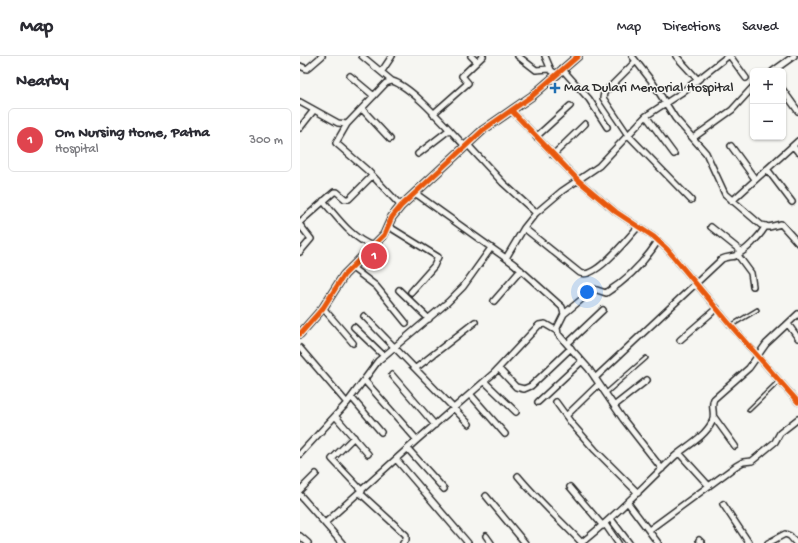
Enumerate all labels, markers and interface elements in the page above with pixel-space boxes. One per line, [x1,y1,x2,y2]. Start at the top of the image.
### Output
text: Map [20,16,53,39]
text: Map [617,19,641,36]
text: Directions [663,19,720,36]
text: Saved [742,19,778,36]
map controls [750,68,786,140]
button: + [750,68,786,104]
text: Nearby [16,72,69,92]
place label: Maa Dulari Memorial Hospital [564,80,734,97]
marker: Maa Dulari Memorial Hospital [549,82,561,94]
button: − [750,104,786,140]
text: Om Nursing Home, Patna [55,124,210,142]
text: 1 [27,133,33,148]
text: 300 m [249,133,283,148]
text: Hospital [55,142,99,157]
pin: 1 [361,241,387,271]
your location [577,282,597,302]

